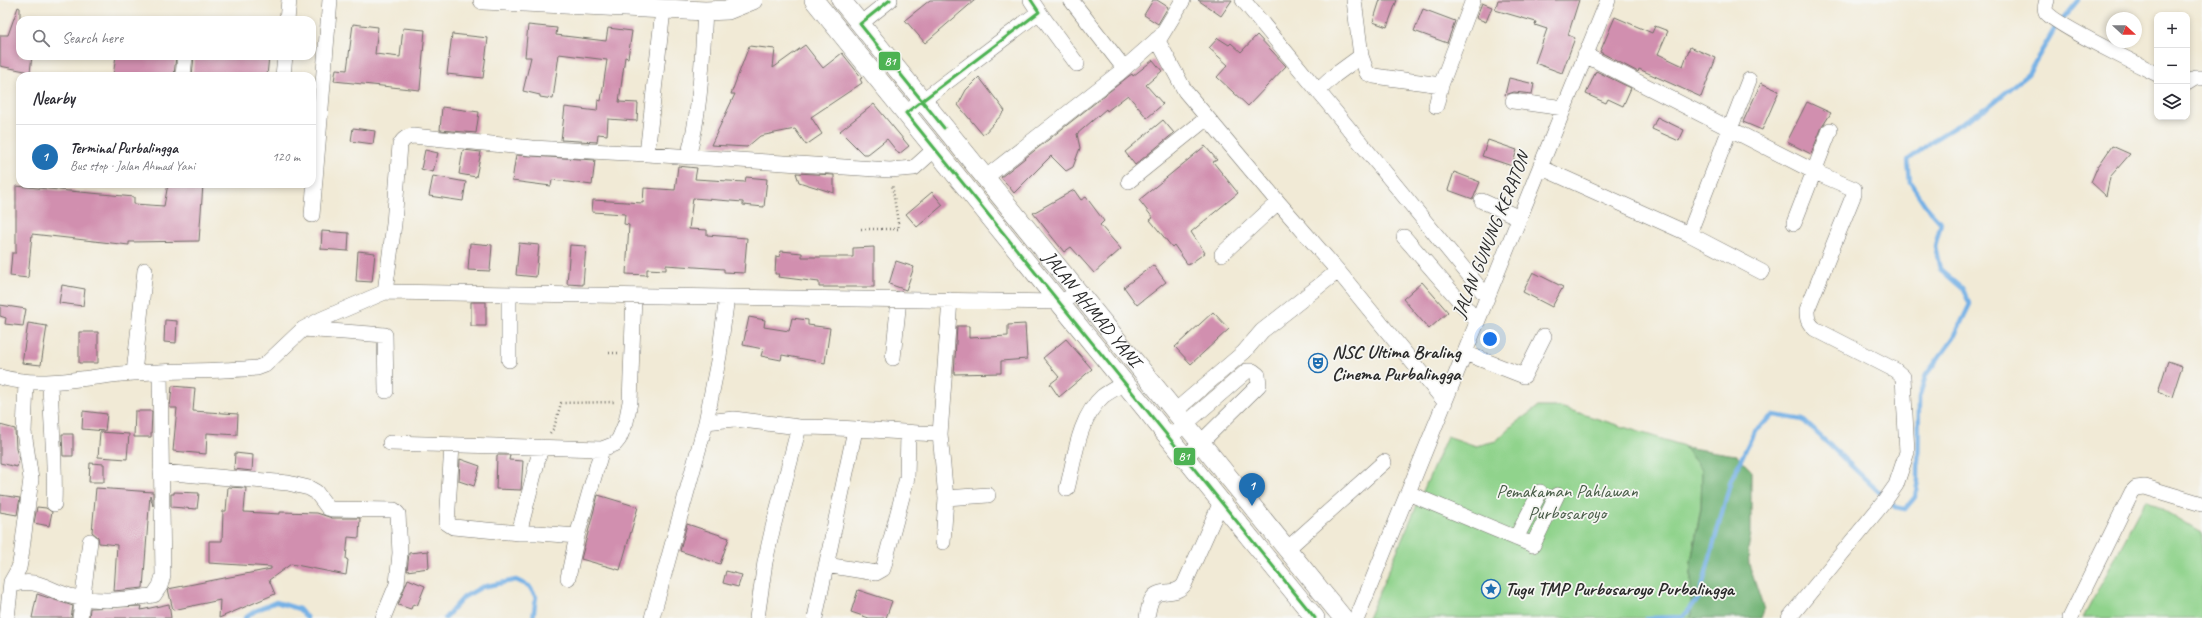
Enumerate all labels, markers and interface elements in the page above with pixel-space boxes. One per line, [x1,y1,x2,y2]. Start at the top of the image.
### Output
north arrow [2106,12,2142,48]
map controls [2154,12,2190,120]
button: + [2154,12,2190,48]
search box [16,16,316,60]
icon: search [30,27,52,49]
text: Search here [62,29,123,48]
button: − [2154,48,2190,84]
line badge: B1 [878,51,901,71]
text: B1 [885,54,896,68]
button: layers [2154,84,2190,120]
text: Nearby [32,88,75,109]
text: Terminal Purbalingga [70,139,178,158]
street label: JALAN GUNUNG KERATON [1446,146,1536,322]
text: 1 [42,149,48,165]
text: 120 m [272,149,300,165]
text: Bus stop · Jalan Ahmad Yani [70,158,195,174]
street label: JALAN AHMAD YANI [1037,245,1149,375]
your location [1480,329,1500,349]
place label: NSC Ultima Braling Cinema Purbalingga [1332,340,1463,386]
theatre icon: NSC Ultima Braling Cinema Purbalingga [1307,352,1329,374]
line badge: B1 [1173,447,1196,466]
text: B1 [1179,449,1190,463]
pin: 1 [1239,473,1265,506]
park label: Pemakaman Pahlawan Purbosaroyo [1496,479,1638,525]
place label: Tugu TMP Purbosaroyo Purbalingga [1505,577,1736,601]
place icon: Tugu TMP Purbosaroyo Purbalingga [1480,578,1502,600]

